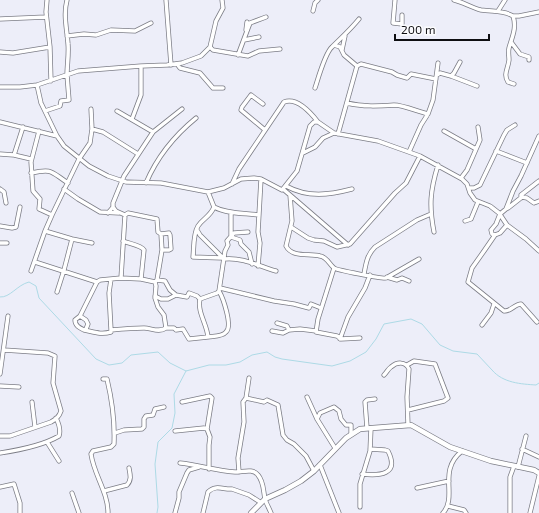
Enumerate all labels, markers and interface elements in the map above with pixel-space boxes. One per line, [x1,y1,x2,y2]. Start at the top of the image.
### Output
scale bar [395,16,489,42]
text: 200 m [401,22,435,36]

